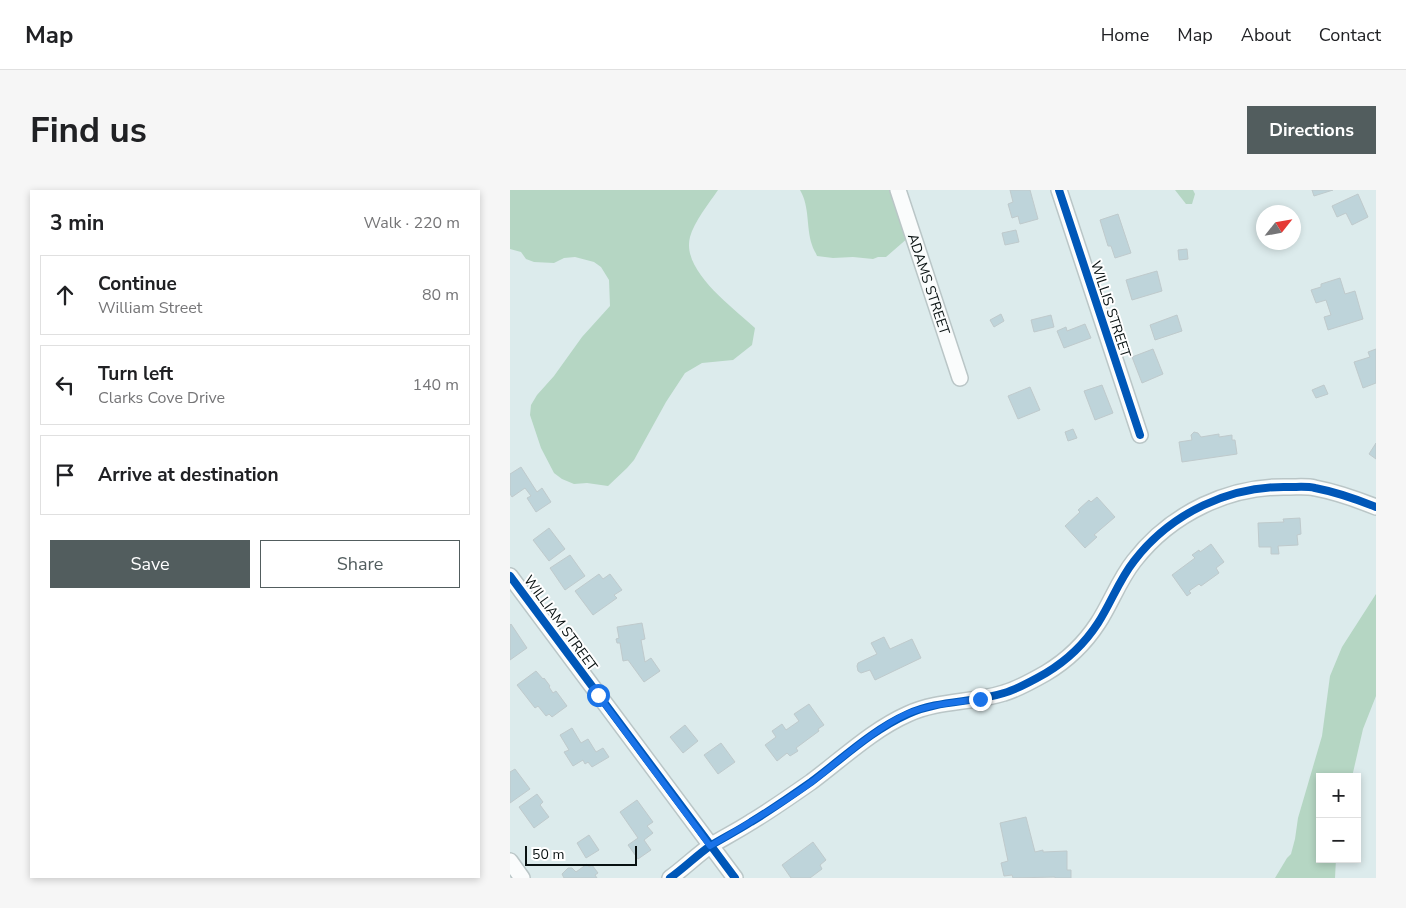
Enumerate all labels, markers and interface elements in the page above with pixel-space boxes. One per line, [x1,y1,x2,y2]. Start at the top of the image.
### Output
text: Map [25,19,73,51]
text: Home [1101,23,1149,47]
text: Map [1177,23,1213,47]
text: About [1241,23,1291,47]
text: Contact [1319,23,1381,47]
button: Directions [1247,106,1376,154]
text: Find us [30,107,147,154]
north arrow [1256,205,1301,250]
text: 3 min [50,209,104,237]
text: Walk · 220 m [364,212,460,234]
street label: ADAMS STREET [903,231,954,338]
street label: WILLIS STREET [1086,258,1135,361]
text: Continue [98,271,177,297]
icon: ahead [51,281,79,309]
text: 80 m [422,284,459,306]
text: William Street [98,297,202,319]
text: Turn left [98,361,173,387]
icon: left [51,371,79,399]
text: 140 m [412,374,459,396]
text: Clarks Cove Drive [98,387,225,409]
icon: arrive [51,461,79,489]
text: Arrive at destination [98,462,279,488]
button: Save [50,540,250,588]
button: Share [260,540,460,588]
street label: WILLIAM STREET [519,571,602,676]
route start [587,684,610,707]
route end [969,688,992,711]
map controls [1316,773,1361,863]
button: + [1316,773,1361,818]
button: − [1316,818,1361,863]
scale bar [525,843,638,866]
text: 50 m [532,845,564,864]

